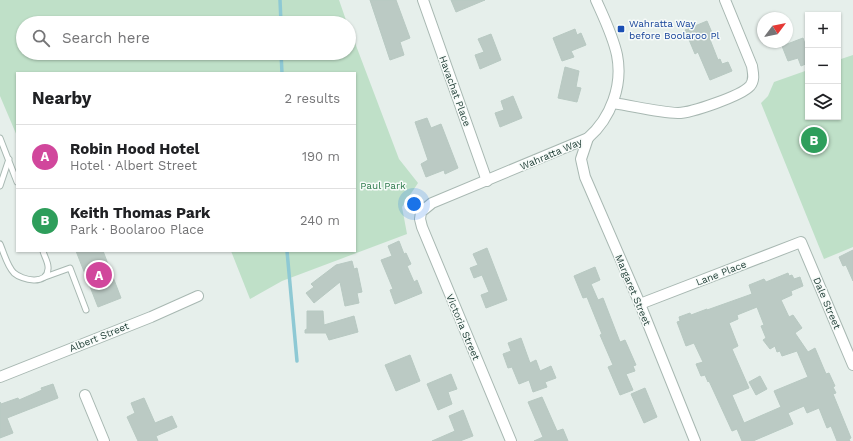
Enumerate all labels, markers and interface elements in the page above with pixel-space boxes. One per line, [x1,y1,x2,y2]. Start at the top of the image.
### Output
north arrow [757,12,793,48]
map controls [805,12,841,120]
button: + [805,12,841,48]
search box [16,16,356,60]
place label: Wahratta Way before Boolaroo Pl [629,18,720,41]
marker: Wahratta Way before Boolaroo Pl [616,24,626,34]
icon: search [30,27,52,49]
text: Search here [62,29,150,47]
button: − [805,48,841,84]
street label: Havachat Place [437,54,473,128]
button: layers [805,84,841,120]
text: Nearby [32,88,91,108]
text: 2 results [285,91,340,106]
pin: B [801,125,827,155]
street label: Wahratta Way [518,136,585,172]
text: Robin Hood Hotel [70,140,199,158]
text: A [41,149,49,164]
text: 190 m [302,149,340,164]
text: Hotel · Albert Street [70,158,197,173]
park label: Paul Park [360,180,406,191]
your location [404,194,424,214]
text: Keith Thomas Park [70,204,210,222]
text: B [41,213,49,228]
text: 240 m [300,213,340,228]
text: Park · Boolaroo Place [70,222,204,237]
street label: Margaret Street [613,253,653,328]
street label: Lane Place [694,258,748,288]
pin: A [86,260,112,290]
street label: Dale Street [811,275,843,331]
street label: Victoria Street [444,292,482,362]
street label: Albert Street [68,320,131,354]

